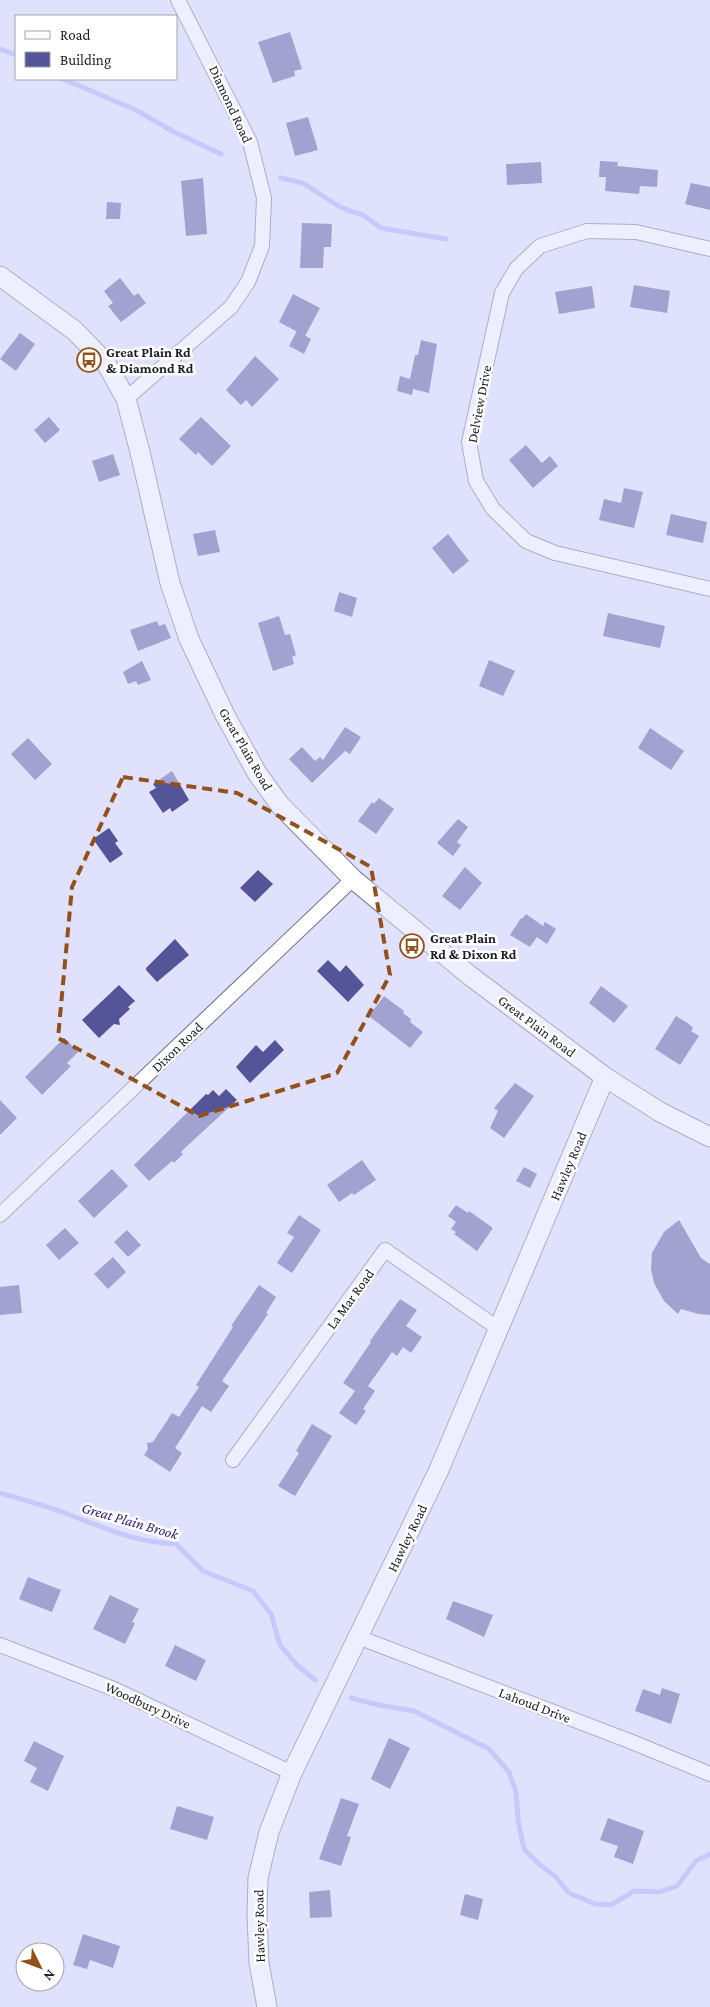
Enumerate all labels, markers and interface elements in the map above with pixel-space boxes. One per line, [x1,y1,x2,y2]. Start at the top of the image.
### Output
legend [15,15,178,80]
text: Road [60,27,91,43]
text: Building [60,52,111,69]
street label: Diamond Road [206,63,256,146]
place label: Great Plain Rd & Diamond Rd [106,344,194,376]
bus stop icon: Great Plain Rd & Diamond Rd [76,347,102,373]
street label: Delview Drive [464,364,494,444]
street label: Great Plain Road [216,705,276,794]
place label: Great Plain Rd & Dixon Rd [430,930,517,962]
bus stop icon: Great Plain Rd & Dixon Rd [399,933,425,959]
street label: Great Plain Road [495,992,579,1061]
street label: Dixon Road [148,1018,206,1075]
street label: Hawley Road [546,1129,590,1203]
street label: La Mar Road [323,1265,377,1332]
water label: Great Plain Brook [80,1500,182,1543]
street label: Hawley Road [384,1501,430,1574]
street label: Woodbury Drive [103,1678,193,1732]
street label: Lahoud Drive [497,1684,573,1726]
street label: Hawley Road [250,1889,268,1963]
north arrow [15,1942,65,1992]
text: N [40,1967,59,1985]

